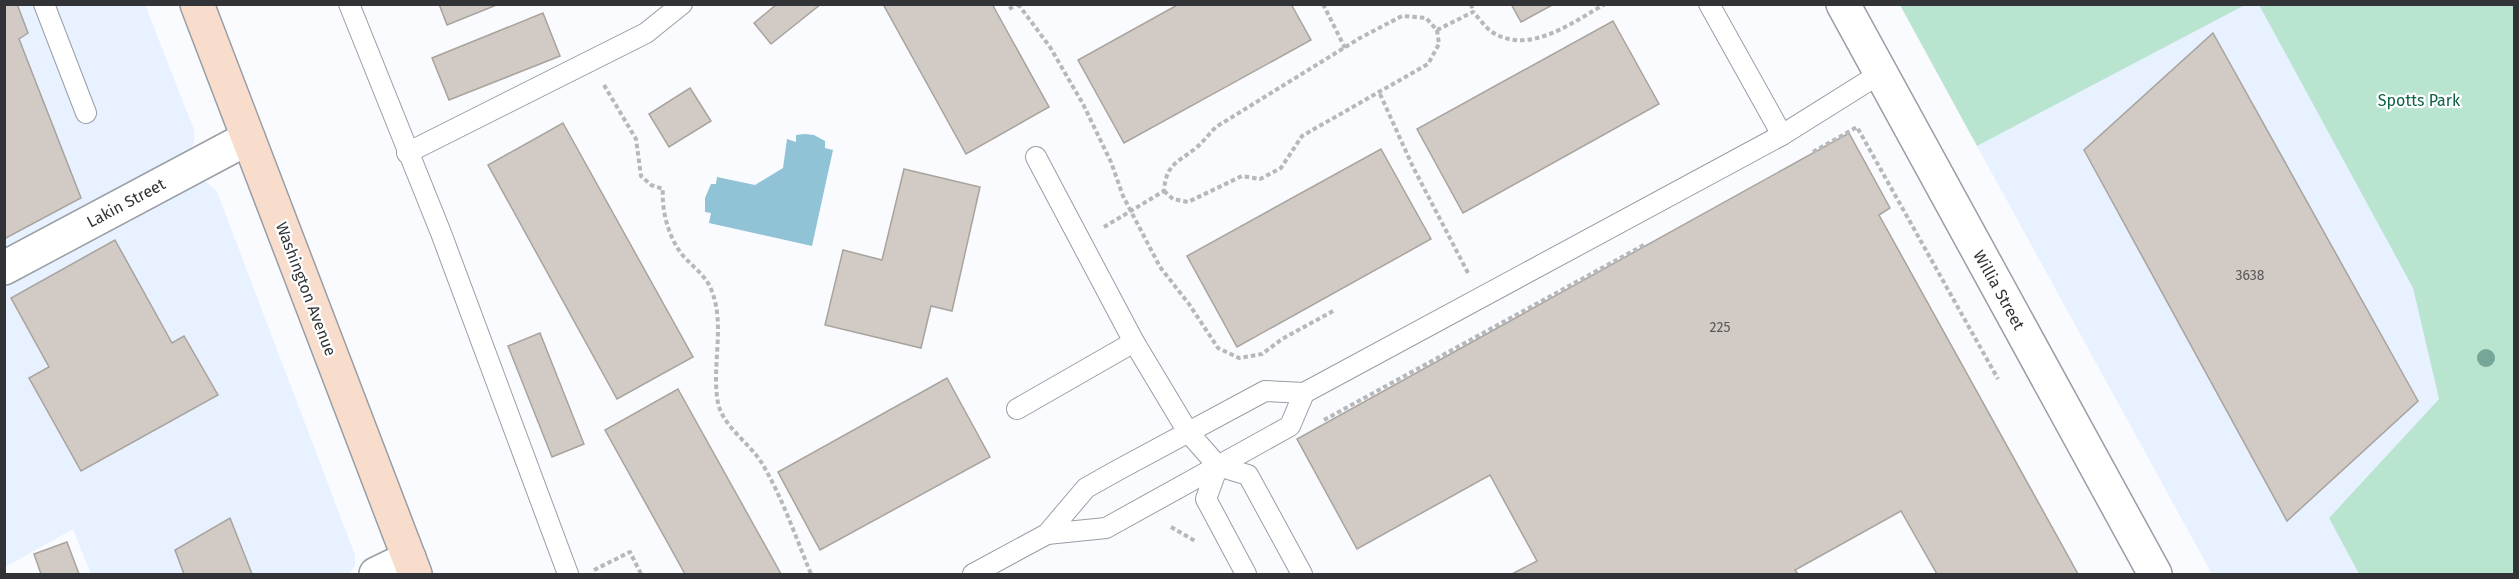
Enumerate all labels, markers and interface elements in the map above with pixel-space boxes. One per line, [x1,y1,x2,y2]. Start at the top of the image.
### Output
park label: Spotts Park [2378,91,2461,110]
street label: Lakin Street [83,174,169,232]
street label: Washington Avenue [272,219,340,359]
street label: Willia Street [1969,247,2029,333]
house number: 3638 [2235,267,2265,284]
house number: 225 [1710,319,1730,336]

